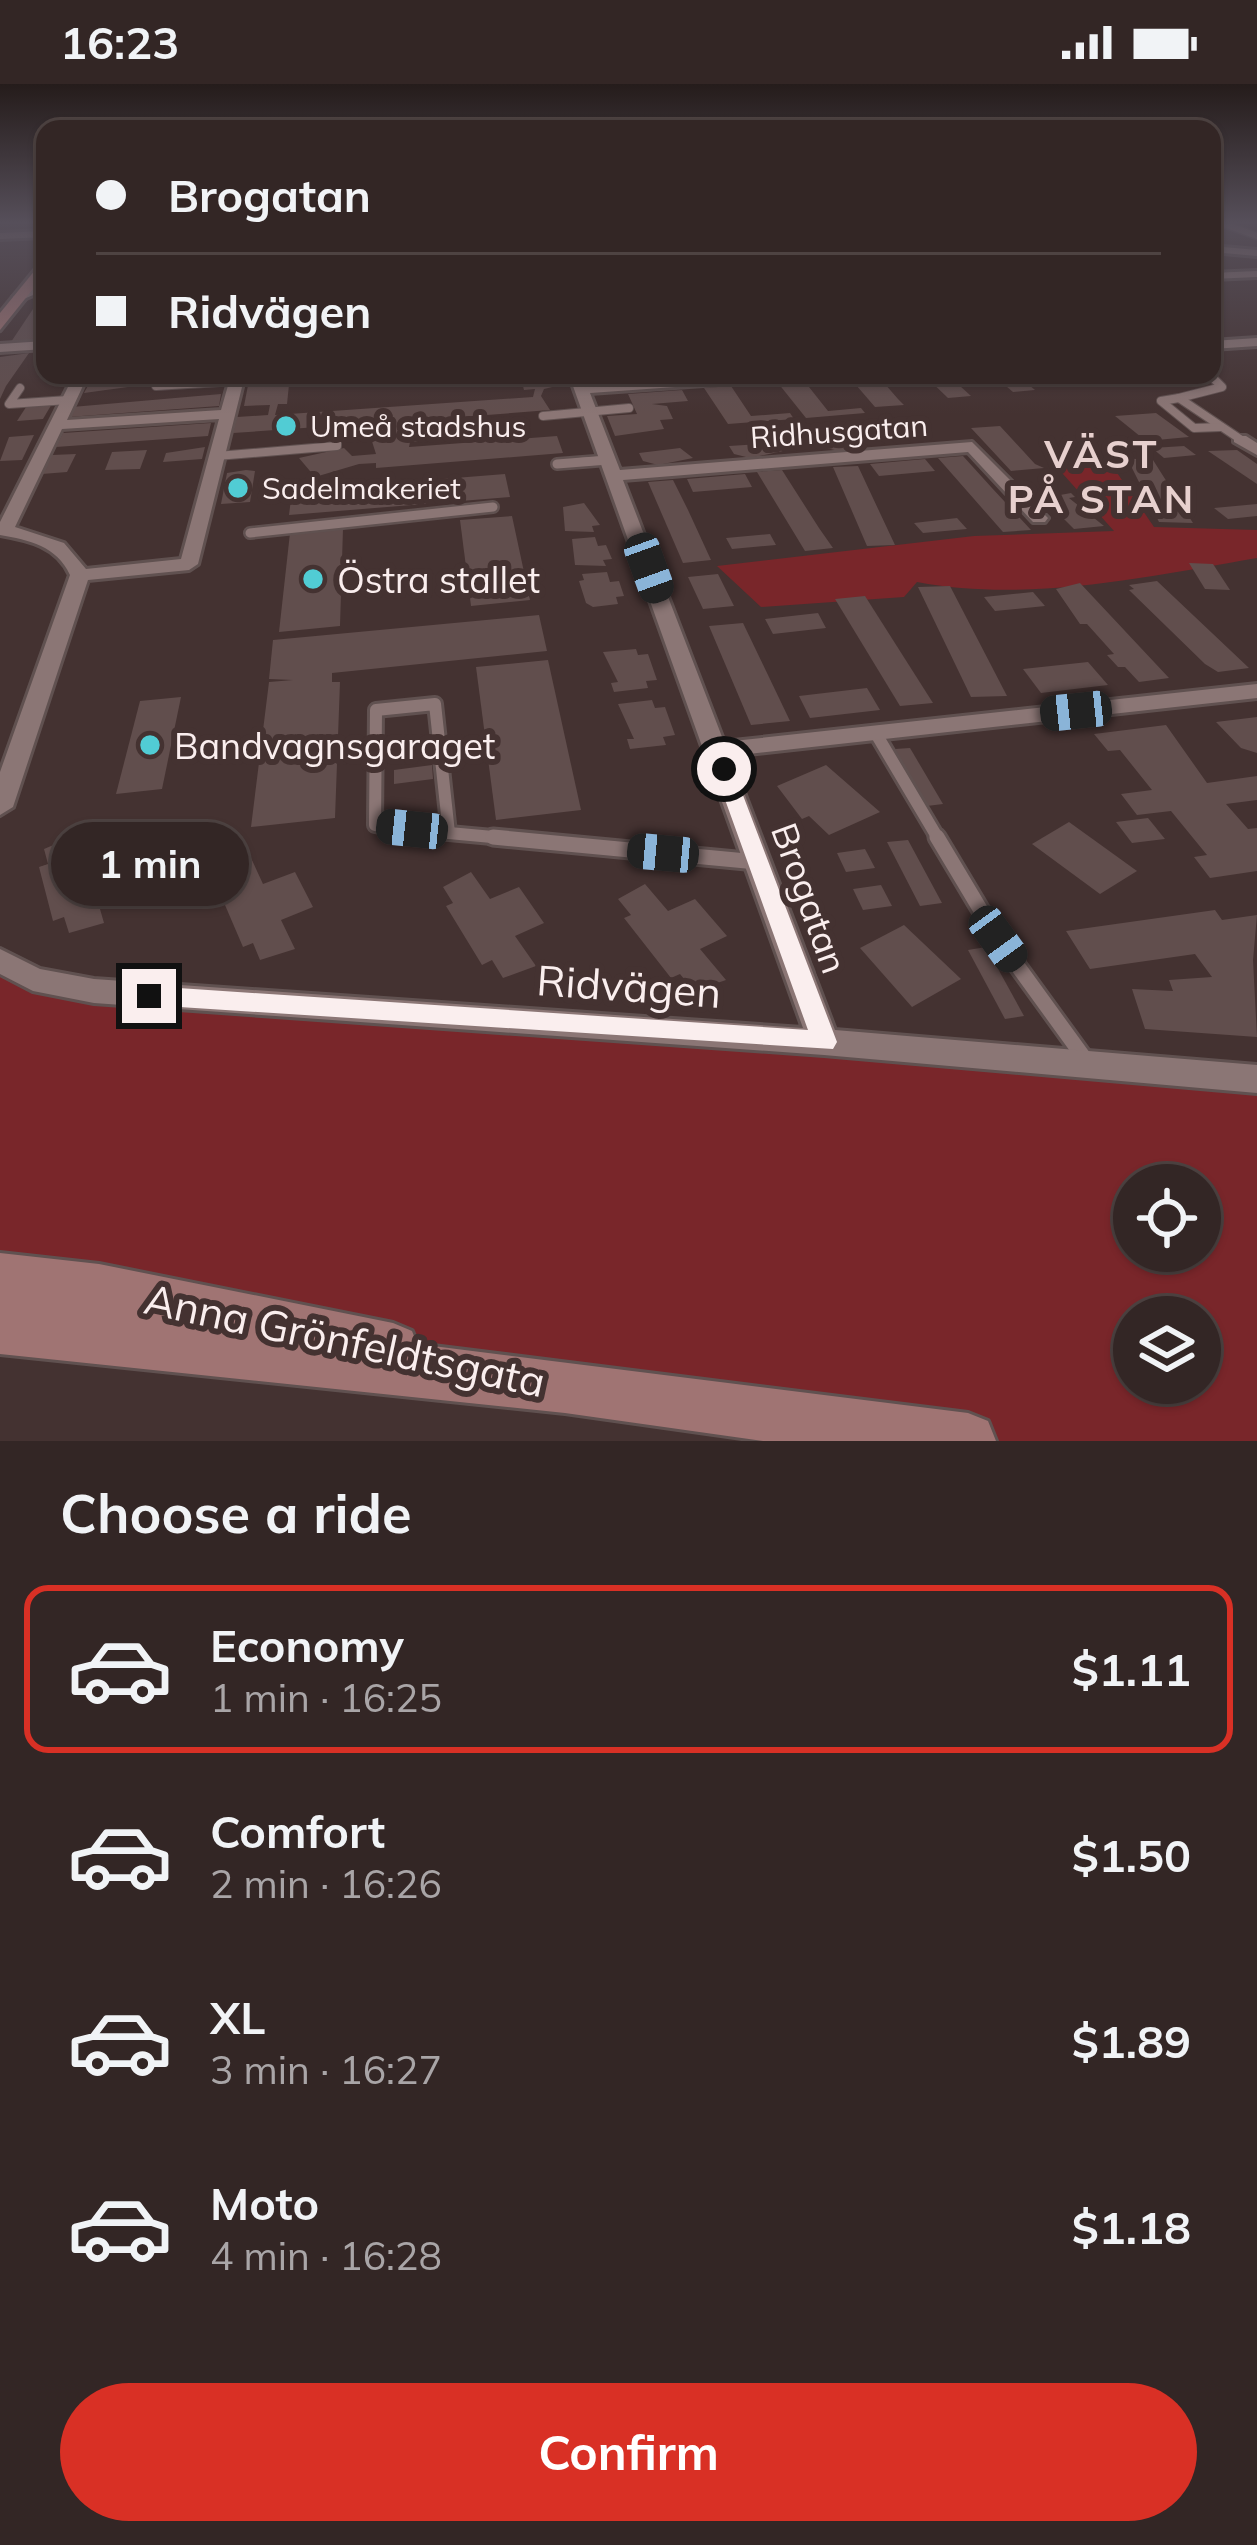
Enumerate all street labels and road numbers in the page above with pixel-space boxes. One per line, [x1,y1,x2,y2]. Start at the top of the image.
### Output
street label: Ridhusgatan [749,406,929,456]
street label: Brogatan [762,817,858,979]
street label: Ridvägen [535,953,723,1019]
street label: Anna Grönfeldtsgata [140,1272,550,1408]

